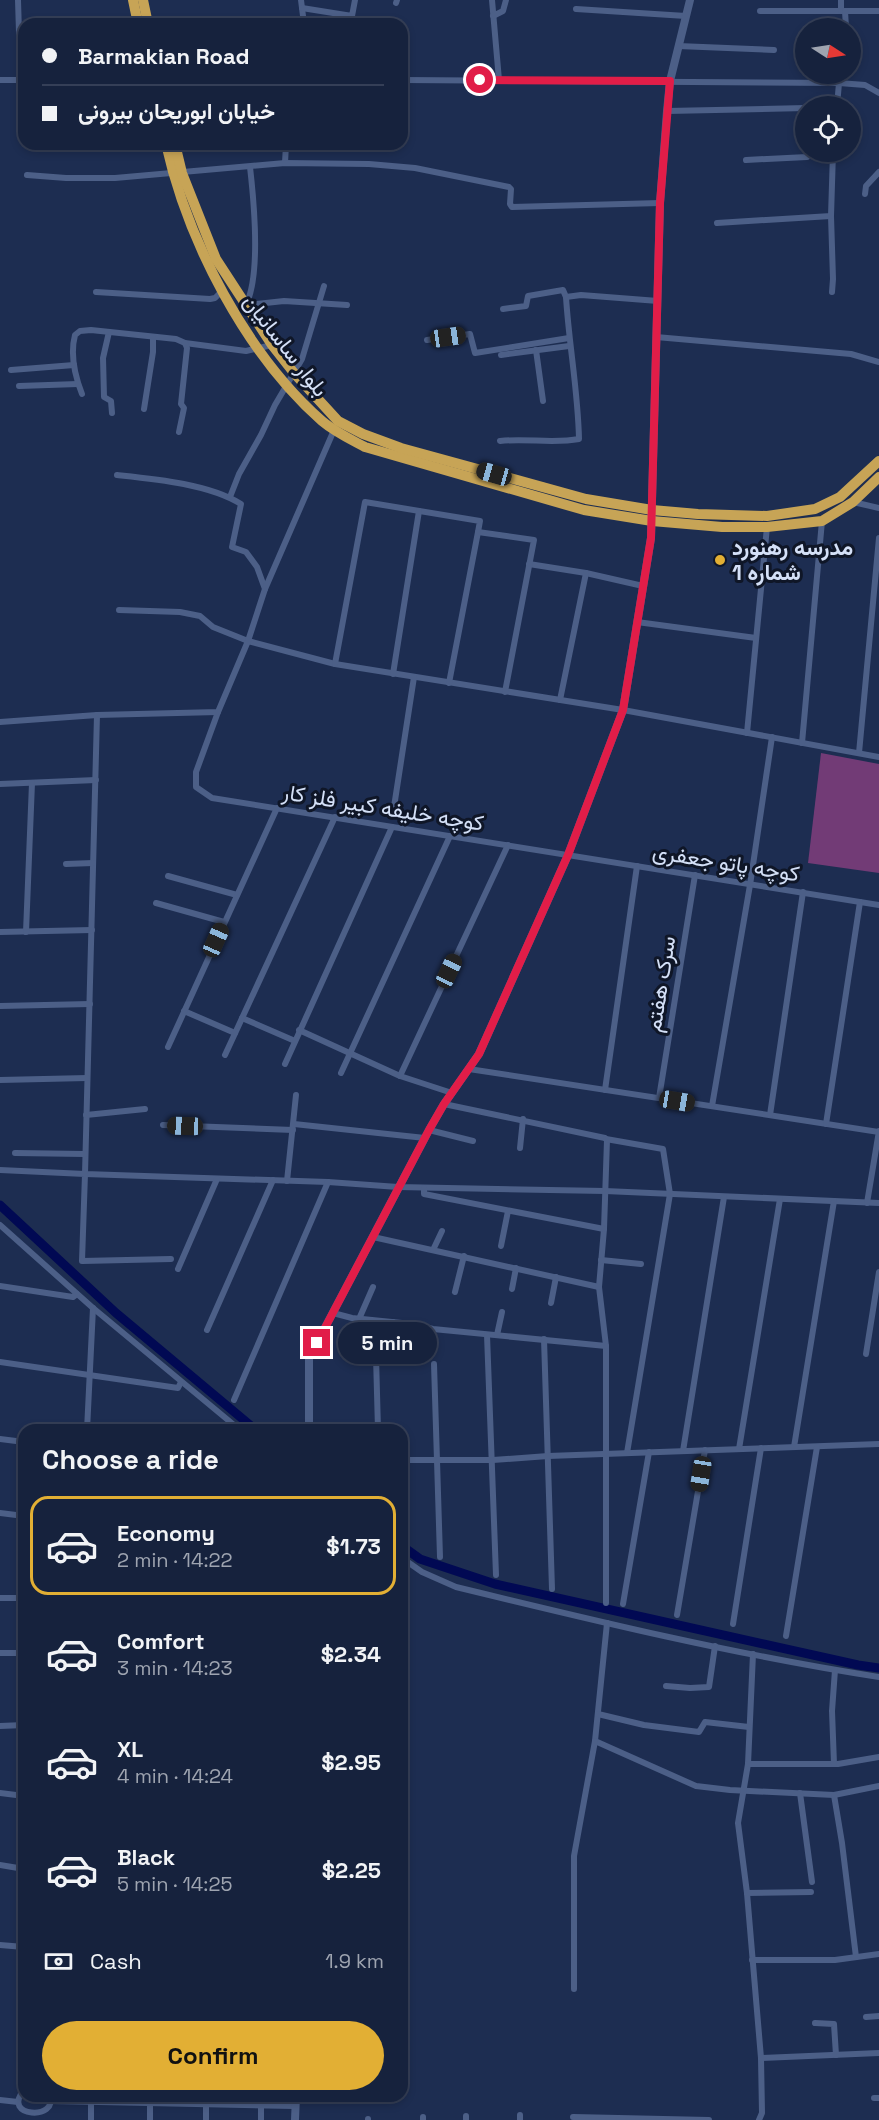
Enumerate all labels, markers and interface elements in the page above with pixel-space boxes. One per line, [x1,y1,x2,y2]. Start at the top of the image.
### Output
north arrow [795,18,861,84]
map controls [795,18,861,162]
text: Barmakian Road [78,42,250,70]
route start [466,66,493,93]
button: locate [795,96,861,162]
text: خیابان ابوریحان بیرونی [78,97,275,125]
street label: بلوار ساسانیان [237,288,335,402]
car [429,326,467,348]
car [474,460,514,488]
place label: مدرسه رهنورد شماره 1 [732,533,853,586]
marker: مدرسه رهنورد شماره 1 [713,553,727,567]
street label: کوچه خلیفه کبیر فلز کار [279,777,486,838]
street label: کوچه پاتو جعفری [650,837,802,888]
car [200,920,232,960]
street label: سرک هفتم [639,934,682,1034]
car [433,951,465,991]
car [658,1089,696,1113]
car [167,1116,203,1136]
callout: 5 min [338,1322,437,1364]
route end [303,1329,330,1356]
text: 5 min [362,1330,413,1356]
text: Choose a ride [42,1442,219,1477]
car [689,1455,713,1493]
icon: car [45,1519,99,1573]
text: Economy [117,1519,215,1547]
text: $1.73 [326,1532,381,1560]
text: 2 min · 14:22 [117,1547,233,1573]
icon: car [45,1627,99,1681]
text: Comfort [117,1627,205,1655]
text: $2.34 [321,1640,381,1668]
text: 3 min · 14:23 [117,1655,233,1681]
icon: car [45,1735,99,1789]
text: XL [117,1735,143,1763]
text: $2.95 [321,1748,381,1776]
text: 4 min · 14:24 [117,1763,233,1789]
icon: car [45,1843,99,1897]
text: Black [117,1843,175,1871]
text: $2.25 [322,1856,381,1884]
text: 5 min · 14:25 [117,1871,232,1897]
icon: cash [42,1945,75,1978]
text: Cash [90,1947,142,1975]
text: 1.9 km [325,1948,384,1974]
button: Confirm [42,2021,384,2090]

